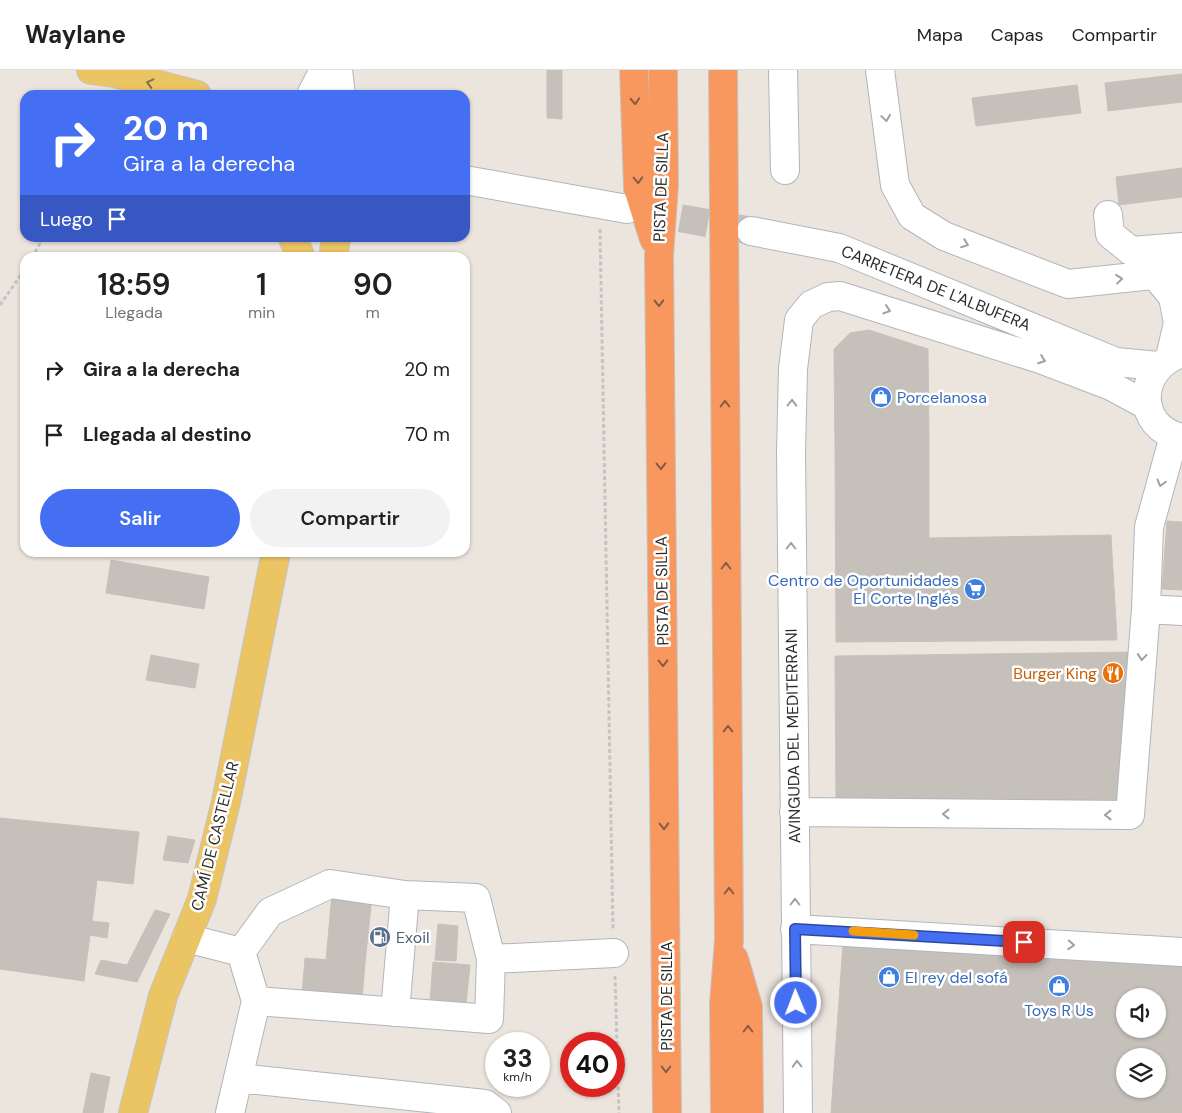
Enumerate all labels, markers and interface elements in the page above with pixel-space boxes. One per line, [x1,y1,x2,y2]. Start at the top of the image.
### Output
text: Waylane [25,19,126,50]
text: Mapa [917,23,963,47]
text: Capas [991,23,1044,47]
text: Compartir [1072,23,1157,47]
one-way arrow [147,78,155,88]
one-way arrow [630,97,641,105]
text: 20 m [123,105,209,151]
icon: right [40,110,105,175]
one-way arrow [880,115,891,123]
street label: PISTA DE SILLA [649,132,673,242]
text: Gira a la derecha [123,149,295,178]
one-way arrow [633,176,644,184]
icon: arrive [103,205,131,233]
text: Luego [40,207,93,232]
one-way arrow [960,238,969,248]
street label: CARRETERA DE L'ALBUFERA [838,240,1034,336]
text: 18:59 [97,265,171,304]
text: 1 [256,265,267,304]
text: 90 [353,265,393,304]
one-way arrow [1116,274,1124,285]
one-way arrow [654,300,664,308]
text: Llegada [105,302,163,323]
text: min [248,302,275,323]
text: m [365,302,380,323]
one-way arrow [882,304,891,314]
one-way arrow [1037,354,1046,364]
icon: right [40,356,68,384]
text: Gira a la derecha [83,357,240,382]
text: 20 m [404,357,450,382]
shop icon: Porcelanosa [869,385,893,409]
place label: Porcelanosa [897,387,987,408]
one-way arrow [720,399,730,407]
one-way arrow [787,399,798,407]
icon: arrive [40,421,68,449]
text: Llegada al destino [83,422,252,447]
text: 70 m [405,422,450,447]
one-way arrow [656,462,666,470]
one-way arrow [1157,479,1167,487]
button: Salir [40,489,240,547]
button: Compartir [250,489,450,547]
street label: PISTA DE SILLA [651,536,673,646]
one-way arrow [786,542,796,550]
one-way arrow [721,562,732,570]
place label: Centro de Oportunidades El Corte Inglés [768,570,959,609]
supermarket icon: Centro de Oportunidades El Corte Inglés [963,577,987,601]
street label: AVINGUDA DEL MEDITERRANI [781,628,805,844]
one-way arrow [1137,653,1148,661]
one-way arrow [658,660,668,668]
restaurant icon: Burger King [1101,661,1125,685]
place label: Burger King [1013,663,1097,684]
one-way arrow [723,724,733,732]
street label: CAMÍ DE CASTELLAR [186,759,244,913]
one-way arrow [941,809,949,819]
one-way arrow [1104,810,1112,820]
one-way arrow [659,822,669,830]
one-way arrow [724,887,734,894]
one-way arrow [790,898,800,906]
pin [1003,921,1045,963]
fuel station icon: Exoil [368,925,392,949]
place label: Exoil [396,927,430,948]
icon: arrive [1010,928,1038,956]
one-way arrow [1067,940,1075,951]
street label: PISTA DE SILLA [656,941,677,1051]
shop icon: El rey del sofá [877,965,901,989]
place label: El rey del sofá [905,967,1008,988]
shop icon: Toys R Us [1047,974,1071,998]
position arrow [769,976,821,1028]
map controls [1116,988,1166,1098]
button: sound [1116,988,1166,1038]
place label: Toys R Us [1024,1000,1094,1021]
one-way arrow [743,1025,753,1033]
speed limit sign: 40 [560,1032,625,1097]
text: 33 [502,1042,533,1075]
button: layers [1116,1048,1166,1098]
one-way arrow [792,1060,802,1068]
one-way arrow [661,1065,671,1073]
text: km/h [503,1069,532,1085]

